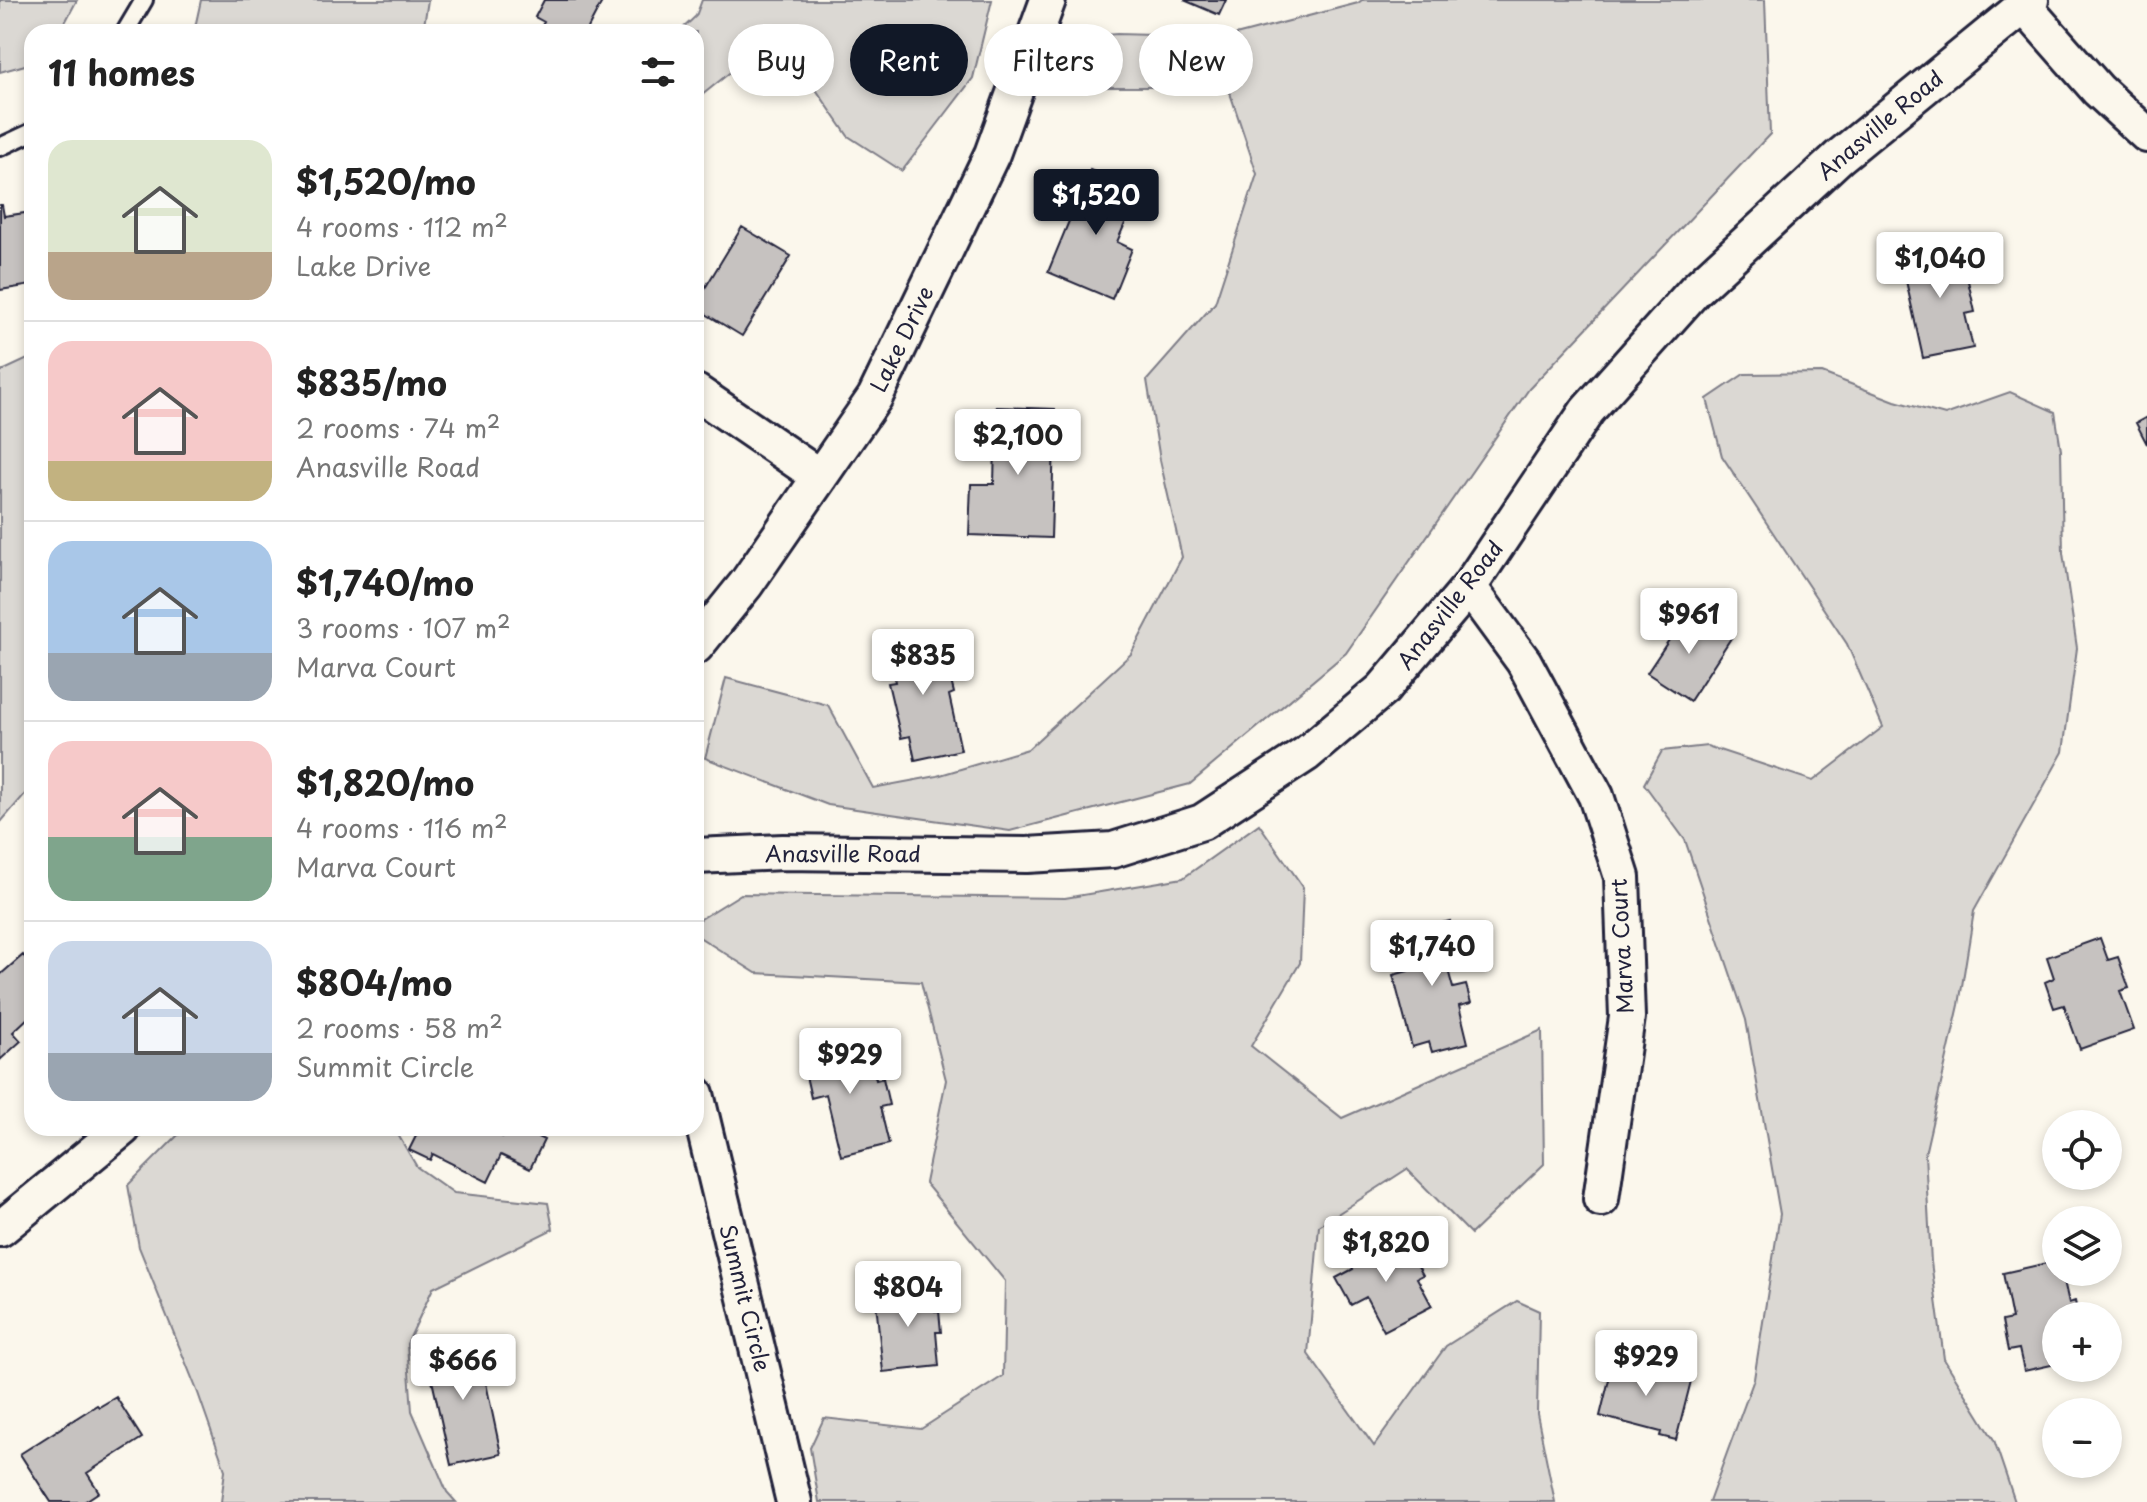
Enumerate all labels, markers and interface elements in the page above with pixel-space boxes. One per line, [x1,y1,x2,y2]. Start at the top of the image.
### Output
chip: Buy [728,24,834,96]
chip: Rent [850,24,968,96]
chip: Filters [984,24,1123,96]
chip: New [1139,24,1253,96]
text: 11 homes [48,46,195,98]
icon: filters [636,50,680,94]
street label: Anasville Road [1809,61,1949,187]
text: $1,520/mo [296,155,476,207]
pin: $1,520 [1031,169,1161,237]
icon: home [112,172,208,268]
text: $1,520 [1052,175,1140,214]
text: 4 rooms · 112 m² [296,207,508,246]
pin: $1,040 [1875,232,2005,300]
text: $1,040 [1894,238,1986,277]
text: Lake Drive [296,246,431,285]
street label: Lake Drive [861,280,941,397]
text: $835/mo [296,356,447,408]
icon: home [112,373,208,469]
text: 2 rooms · 74 m² [296,408,500,447]
pin: $2,100 [953,409,1083,477]
text: $2,100 [973,415,1063,454]
text: Anasville Road [296,447,480,486]
street label: Anasville Road [1388,533,1510,676]
text: $1,740/mo [296,556,474,608]
icon: home [112,573,208,669]
pin: $961 [1642,588,1736,656]
text: $961 [1658,594,1720,633]
text: 3 rooms · 107 m² [296,608,511,647]
pin: $835 [876,629,970,697]
text: $835 [890,635,956,674]
text: Marva Court [296,647,456,686]
text: $1,820/mo [296,756,474,808]
icon: home [112,773,208,869]
text: 4 rooms · 116 m² [296,808,508,847]
street label: Anasville Road [765,836,921,869]
text: Marva Court [296,847,456,886]
street label: Marva Court [1600,878,1641,1015]
pin: $1,740 [1367,920,1497,988]
text: $1,740 [1388,926,1476,965]
text: $804/mo [296,956,452,1008]
icon: home [112,973,208,1069]
text: 2 rooms · 58 m² [296,1008,503,1047]
pin: $929 [803,1028,897,1096]
text: $929 [817,1034,883,1073]
text: Summit Circle [296,1047,474,1086]
map controls [2042,1110,2122,1478]
button: locate [2042,1110,2122,1190]
button: layers [2042,1206,2122,1286]
pin: $1,820 [1321,1216,1451,1284]
street label: Summit Circle [712,1220,781,1375]
text: $1,820 [1342,1222,1430,1261]
pin: $804 [861,1261,955,1329]
text: $804 [873,1267,943,1306]
button: + [2042,1302,2122,1382]
pin: $929 [1599,1330,1693,1398]
pin: $666 [416,1334,510,1402]
text: $929 [1613,1336,1679,1375]
text: $666 [429,1340,497,1379]
button: − [2042,1398,2122,1478]

